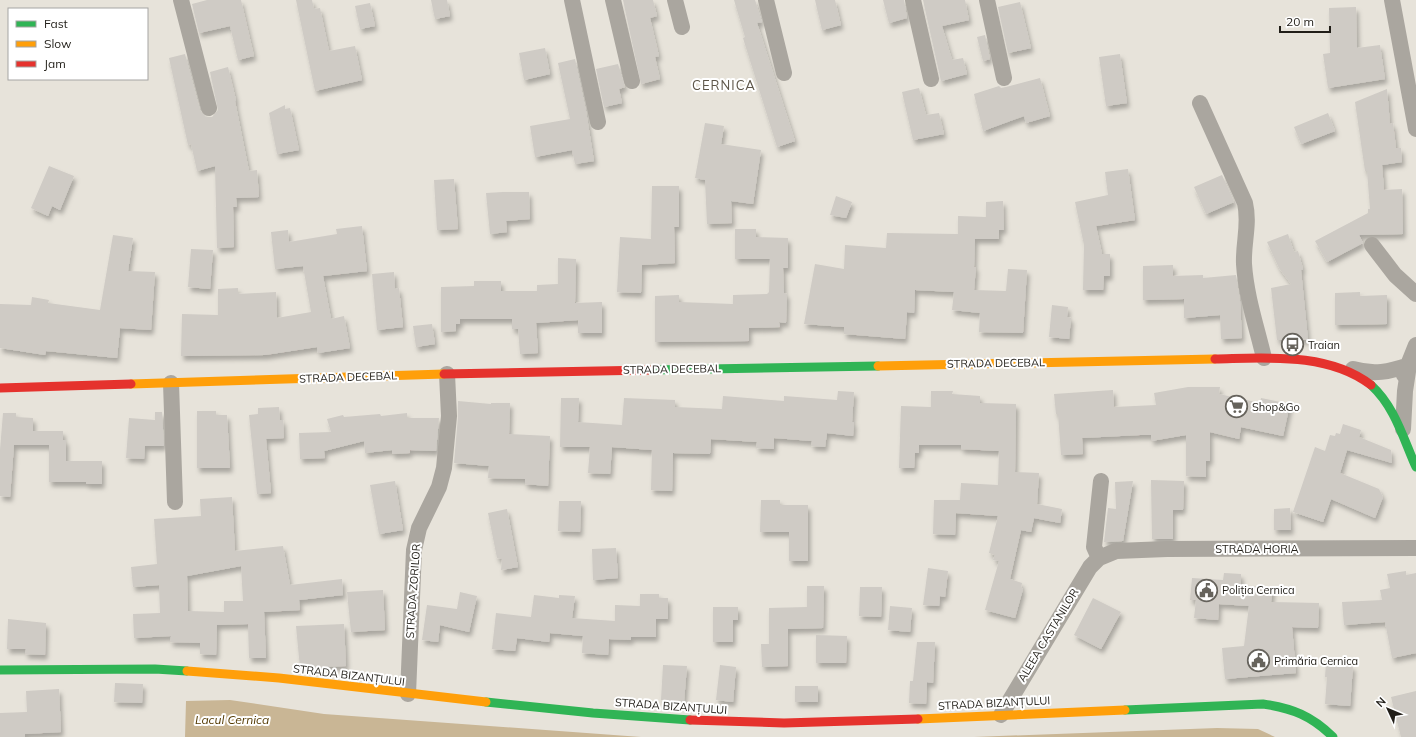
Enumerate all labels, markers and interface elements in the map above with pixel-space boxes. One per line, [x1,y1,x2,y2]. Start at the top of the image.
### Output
legend [8,8,148,80]
scale bar [1280,8,1330,34]
text: 20 m [1286,14,1314,29]
text: Fast [44,16,68,31]
text: Slow [44,36,72,51]
text: Jam [44,56,66,71]
district label: CERNICA [692,77,756,93]
bus stop icon: Traian [1279,332,1305,358]
place label: Traian [1308,338,1340,352]
street label: STRADA DECEBAL [947,355,1045,371]
street label: STRADA DECEBAL [623,361,721,377]
street label: STRADA DECEBAL [299,368,397,386]
supermarket icon: Shop&Go [1224,394,1250,420]
place label: Shop&Go [1252,400,1300,414]
street label: STRADA HORIA [1215,542,1299,556]
street label: STRADA ZORILOR [403,543,423,639]
public building icon: Poliția Cernica [1193,577,1219,603]
place label: Poliția Cernica [1222,583,1295,598]
street label: ALEEA CASTANILOR [1015,585,1082,684]
public building icon: Primăria Cernica [1246,648,1272,674]
place label: Primăria Cernica [1274,654,1358,668]
street label: STRADA BIZANȚULUI [292,661,406,690]
north arrow [1368,689,1408,729]
street label: STRADA BIZANȚULUI [938,693,1050,714]
text: N [1373,694,1389,710]
street label: STRADA BIZANȚULUI [614,695,727,718]
water label: Lacul Cernica [195,712,269,727]

